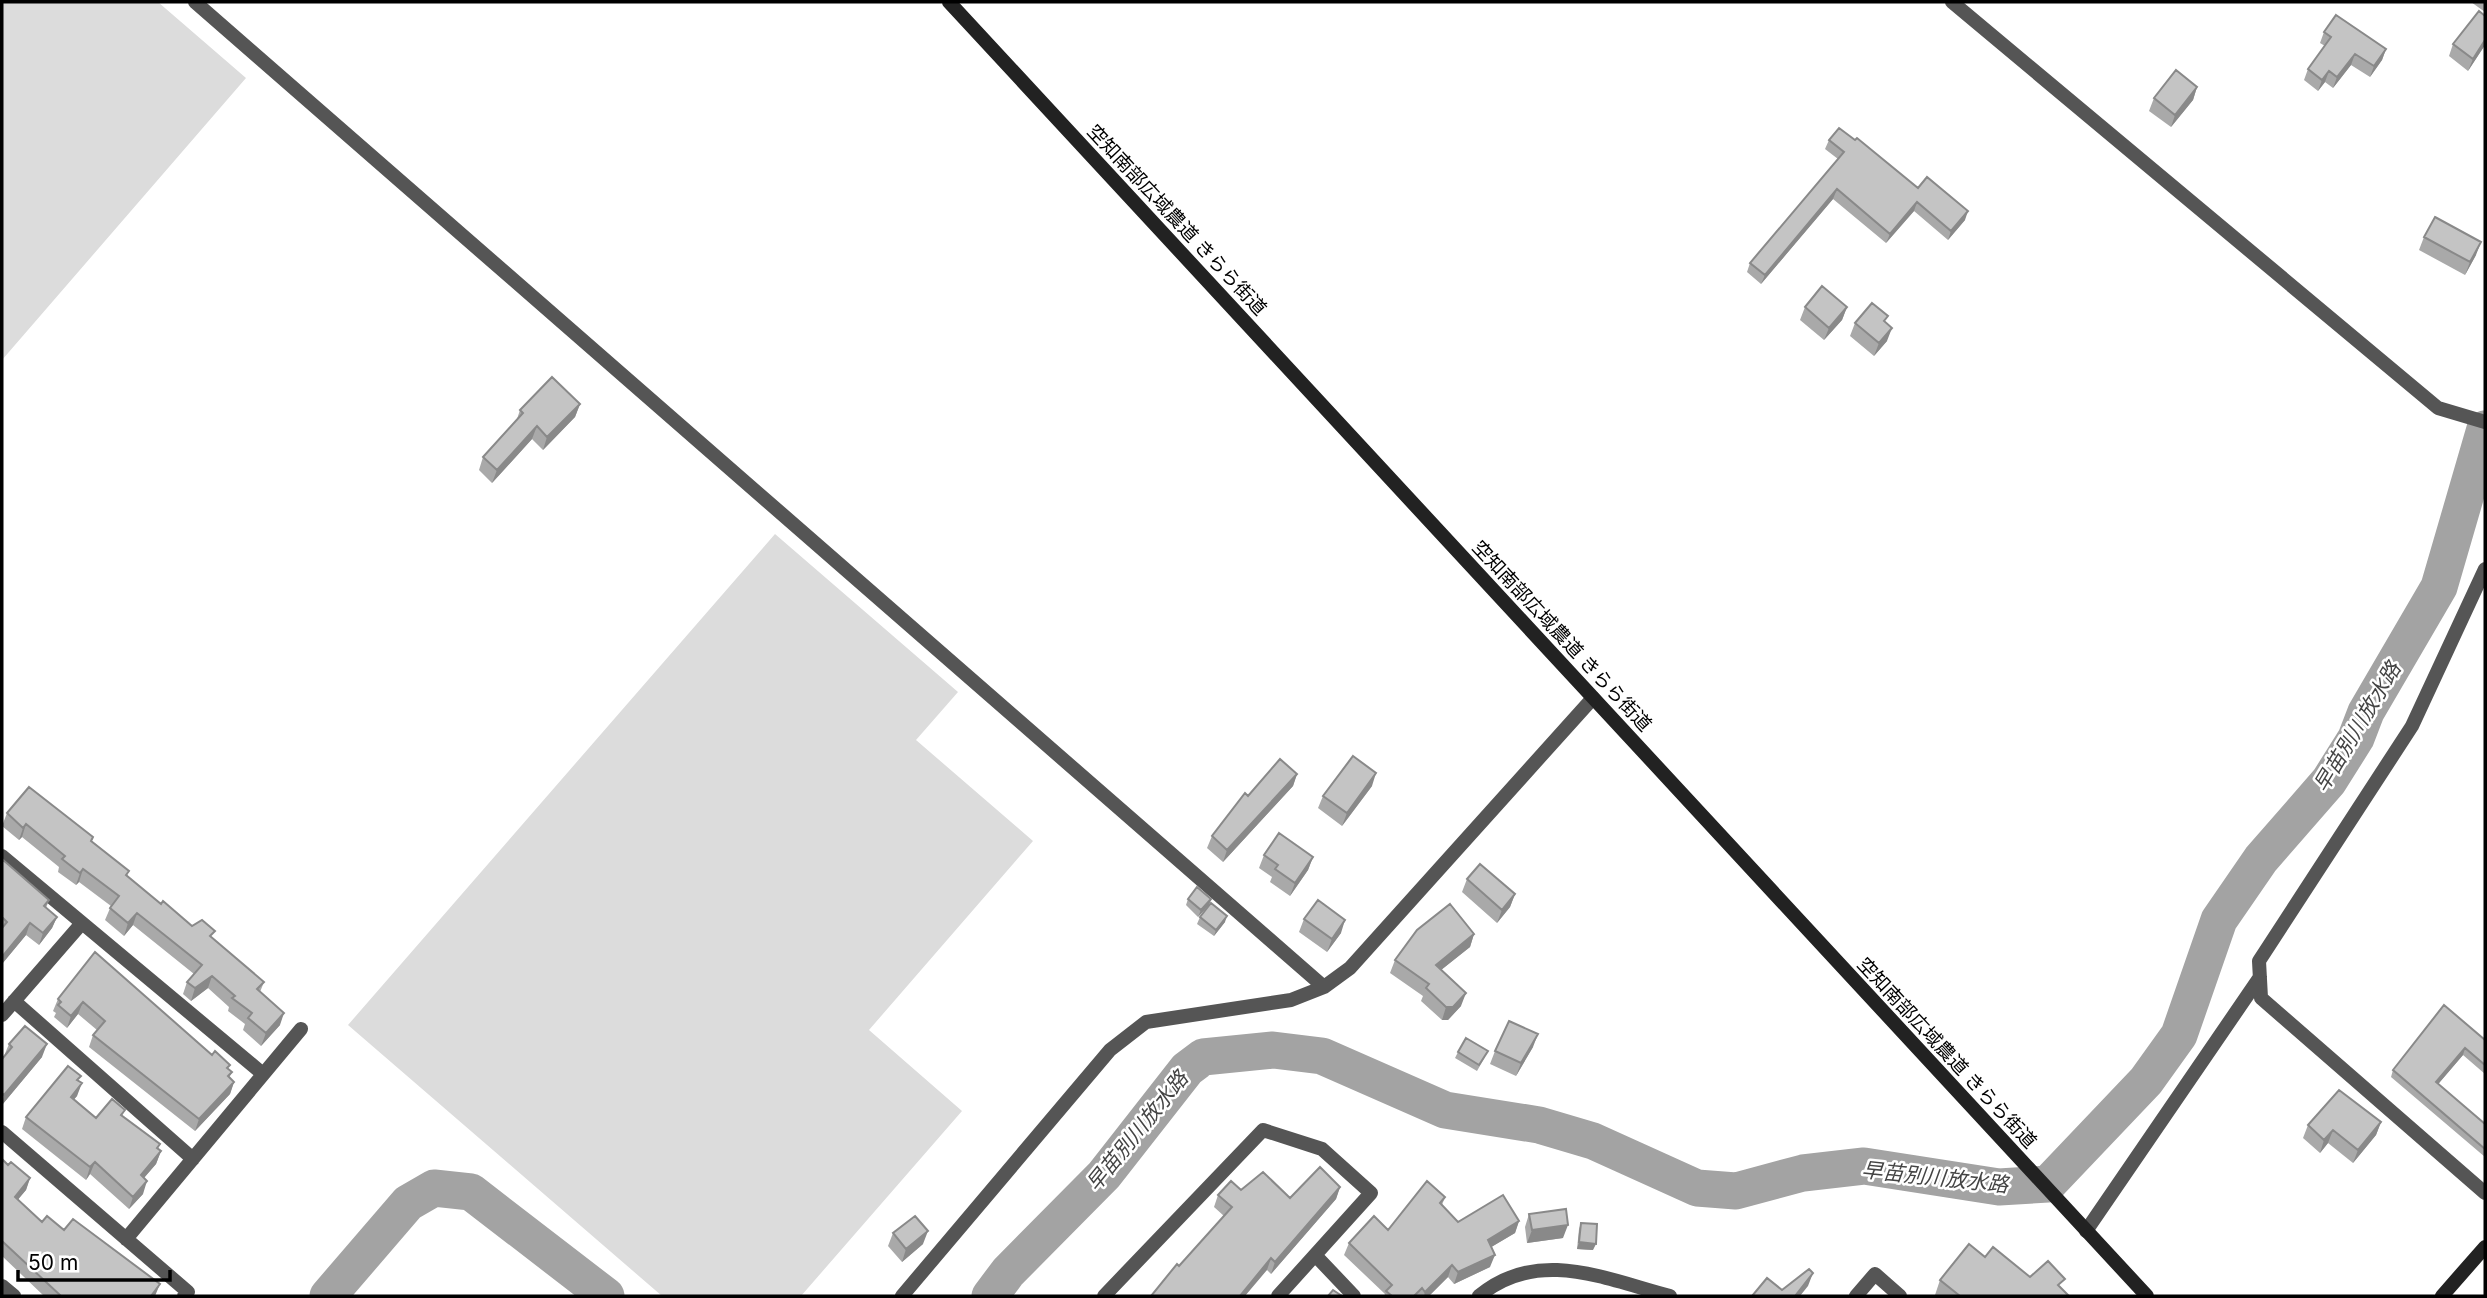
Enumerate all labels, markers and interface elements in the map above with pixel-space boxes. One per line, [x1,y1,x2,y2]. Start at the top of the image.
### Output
street label: 空知南部広域農道 きらら街道 [1083,120,1271,320]
street label: 空知南部広域農道 きらら街道 [1468,536,1656,736]
water label: 早苗別川放水路 [2308,656,2407,796]
street label: 空知南部広域農道 きらら街道 [1853,953,2041,1153]
water label: 早苗別川放水路 [1081,1064,1194,1196]
water label: 早苗別川放水路 [1861,1157,2011,1197]
scale bar [18,1238,170,1282]
text: 50 m [28,1250,78,1275]

